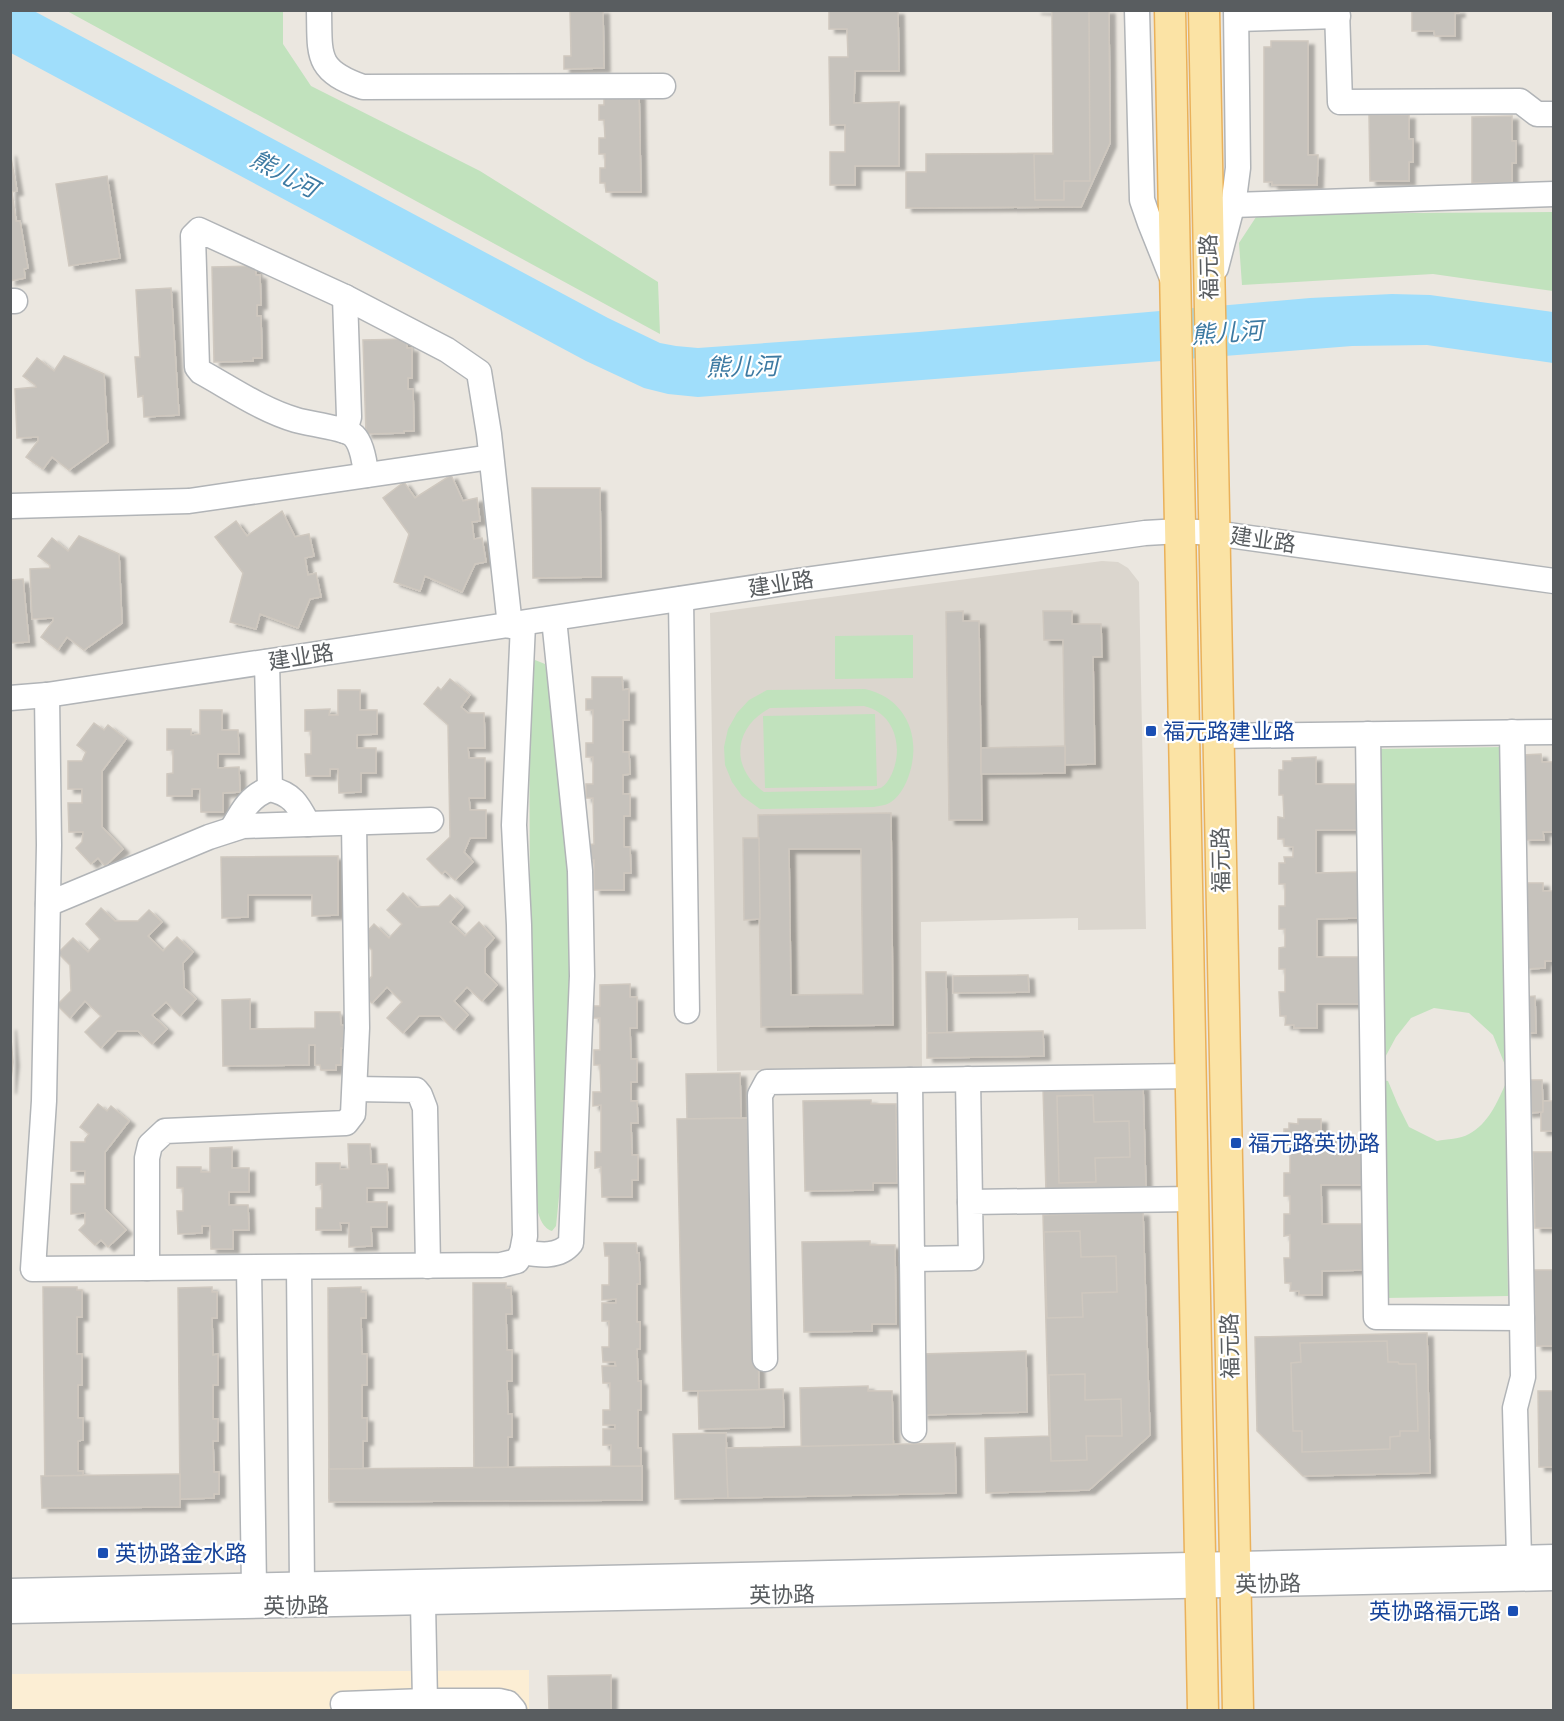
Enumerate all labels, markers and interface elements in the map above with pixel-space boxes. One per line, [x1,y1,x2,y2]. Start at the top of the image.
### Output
water label: 熊儿河 [245,144,326,206]
street label: 福元路 [1195,234,1223,300]
water label: 熊儿河 [1190,315,1268,350]
water label: 熊儿河 [706,351,782,383]
street label: 建业路 [1228,522,1298,558]
street label: 建业路 [746,566,816,602]
street label: 建业路 [266,639,336,675]
place label: 福元路建业路 [1163,718,1295,745]
marker: 福元路建业路 [1144,724,1158,738]
street label: 福元路 [1207,827,1235,893]
place label: 福元路英协路 [1248,1130,1380,1157]
marker: 福元路英协路 [1229,1136,1243,1150]
street label: 福元路 [1216,1313,1244,1379]
place label: 英协路金水路 [115,1540,247,1567]
marker: 英协路金水路 [96,1546,110,1560]
street label: 英协路 [1235,1570,1301,1598]
street label: 英协路 [749,1581,815,1609]
street label: 英协路 [263,1592,329,1620]
place label: 英协路福元路 [1369,1598,1501,1625]
marker: 英协路福元路 [1506,1604,1520,1618]

